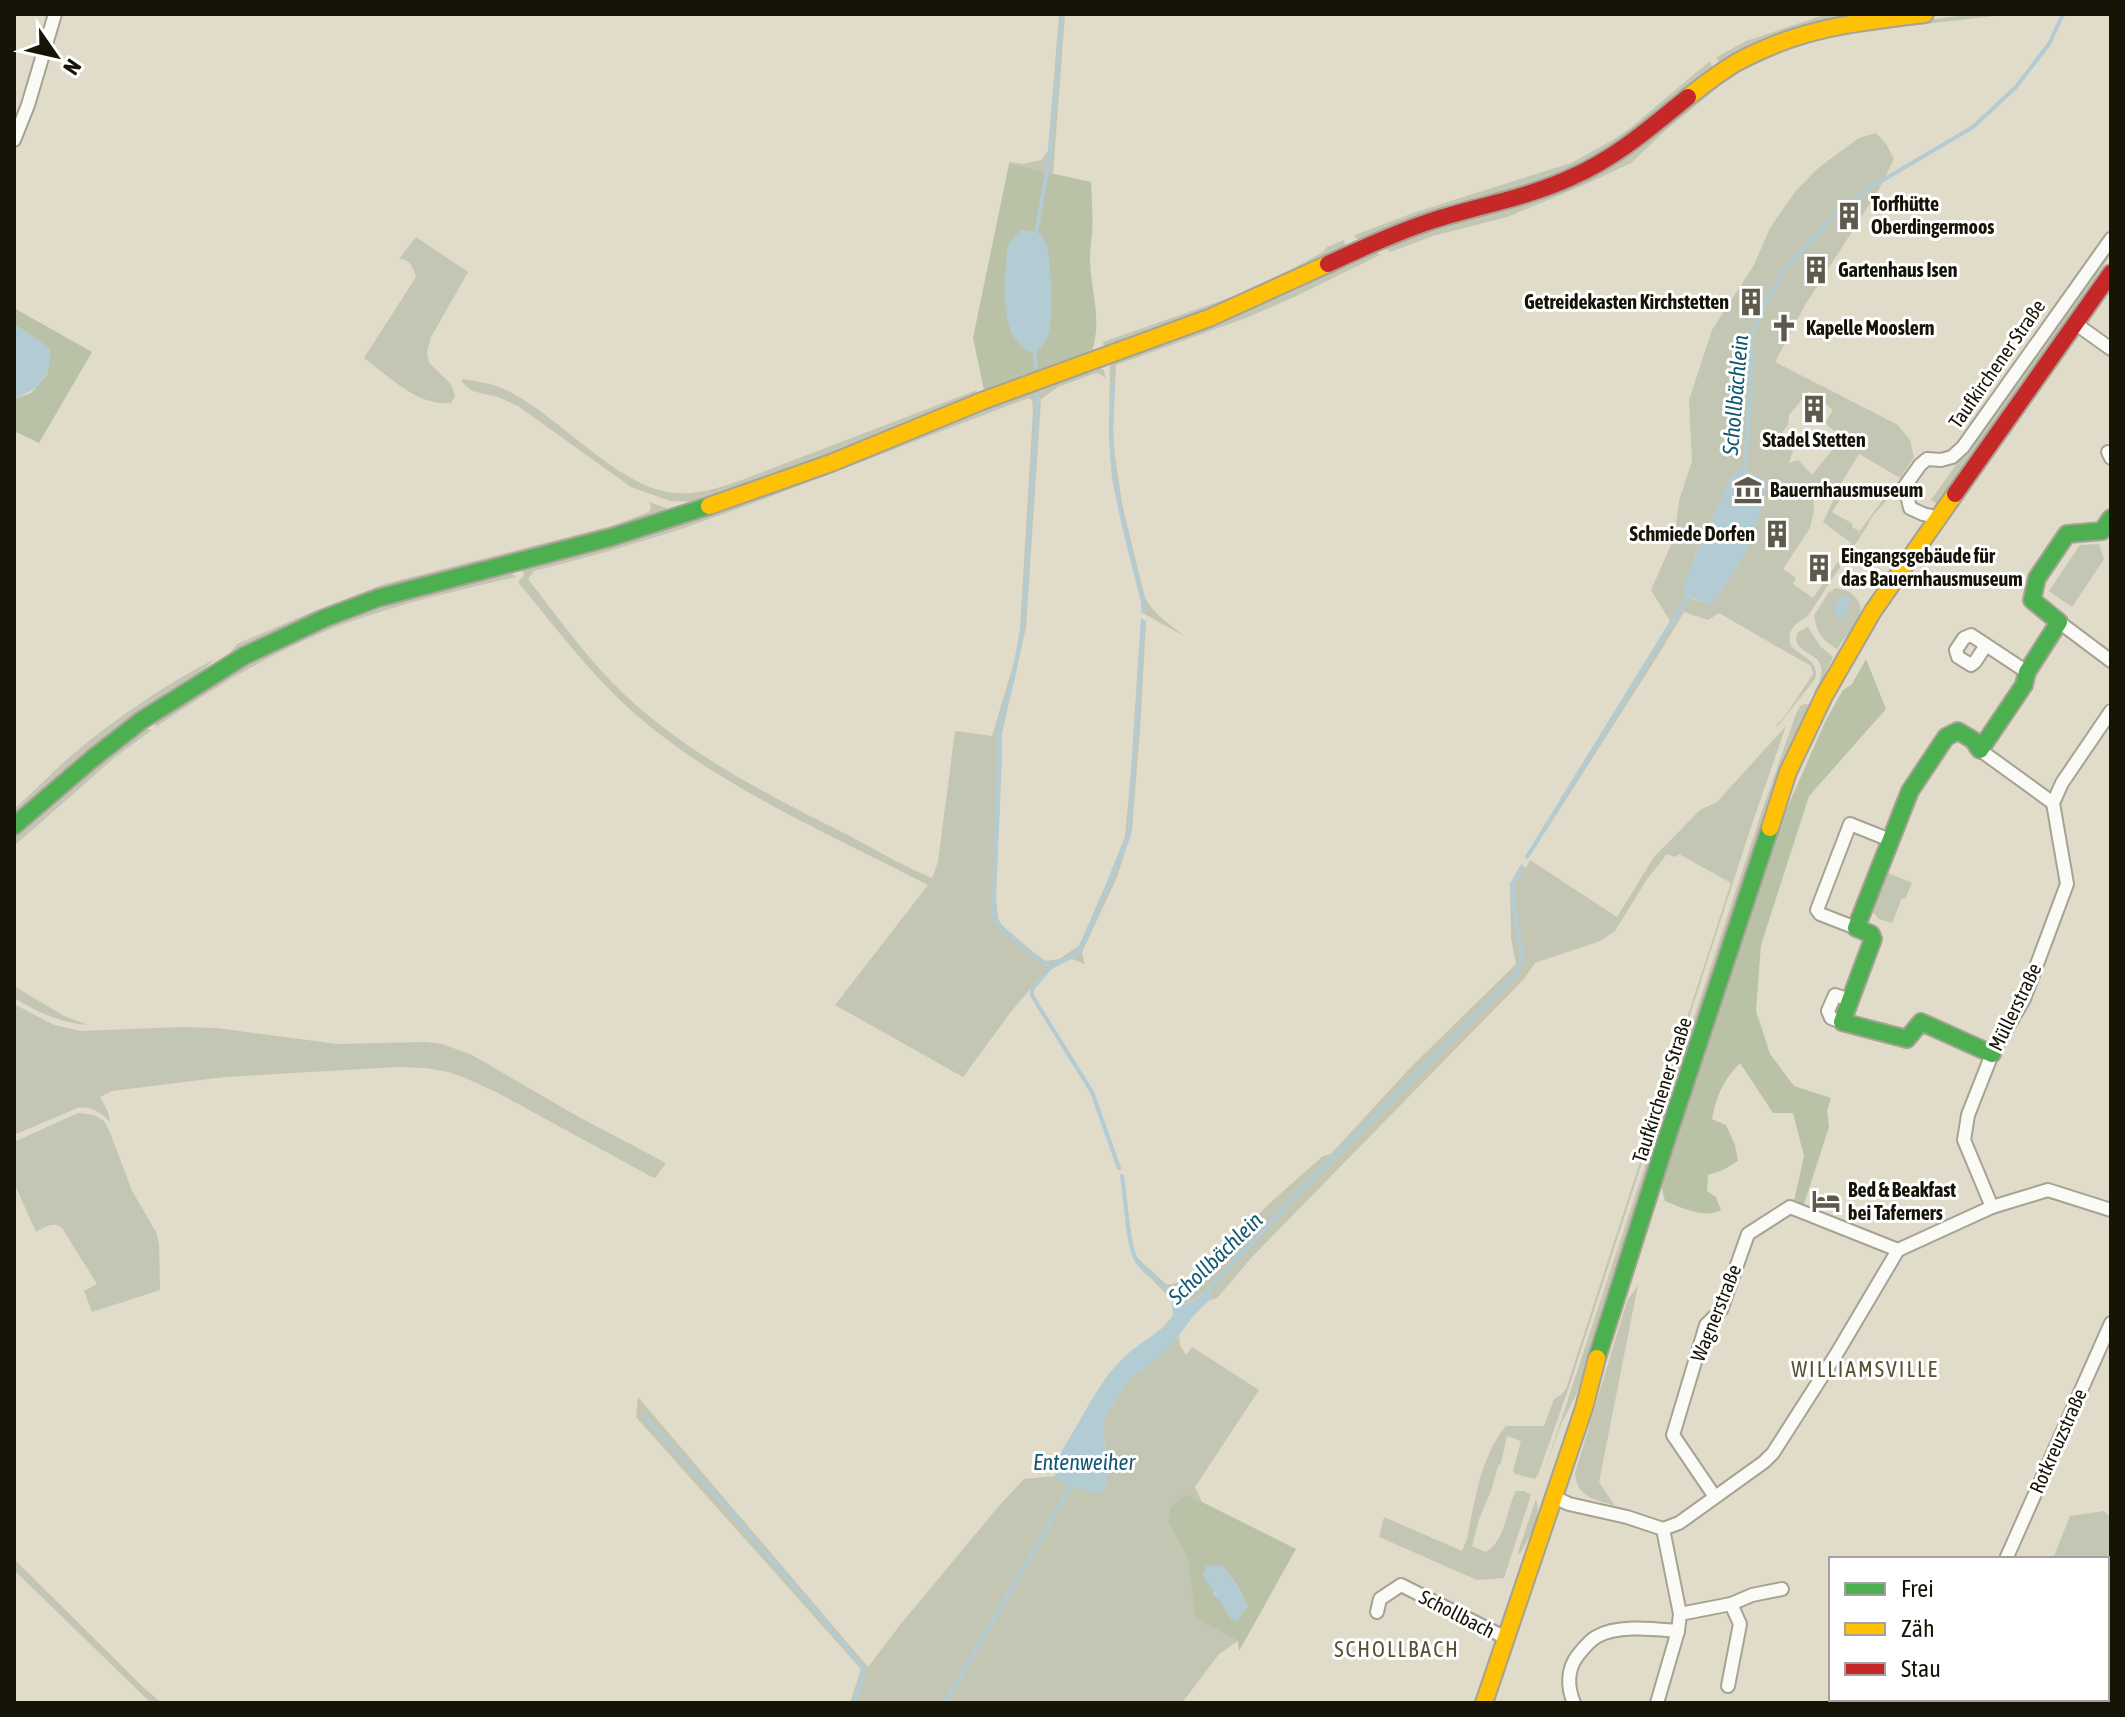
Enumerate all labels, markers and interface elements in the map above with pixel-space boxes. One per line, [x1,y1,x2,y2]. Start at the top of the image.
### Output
north arrow [16,16,96,96]
text: N [58,55,87,80]
place label: Torfhütte Oberdingermoos [1871,192,1994,238]
building icon: Torfhütte Oberdingermoos [1834,201,1864,231]
building icon: Gartenhaus Isen [1801,255,1831,285]
place label: Gartenhaus Isen [1838,258,1957,281]
building icon: Getreidekasten Kirchstetten [1736,287,1766,317]
place label: Getreidekasten Kirchstetten [1524,290,1729,313]
street label: Taufkirchener Straße [1944,295,2049,432]
church icon: Kapelle Mooslern [1769,313,1799,343]
place label: Kapelle Mooslern [1806,316,1935,339]
water label: Schollbächlein [1717,333,1753,457]
building icon: Stadel Stetten [1799,394,1829,424]
place label: Stadel Stetten [1762,428,1866,451]
museum icon: Bauernhausmuseum [1733,475,1763,505]
place label: Bauernhausmuseum [1770,478,1923,501]
building icon: Schmiede Dorfen [1762,519,1792,549]
place label: Schmiede Dorfen [1630,522,1755,545]
place label: Eingangsgebäude für das Bauernhausmuseum [1841,544,2023,590]
building icon: Eingangsgebäude für das Bauernhausmuseum [1804,553,1834,583]
street label: Müllerstraße [1983,959,2046,1054]
street label: Taufkirchener Straße [1627,1014,1696,1165]
place label: Bed & Beakfast bei Taferners [1848,1178,1956,1224]
hotel icon: Bed & Beakfast bei Taferners [1811,1186,1841,1216]
water label: Schollbächlein [1162,1206,1268,1310]
street label: Wagnerstraße [1686,1261,1745,1365]
district label: WILLIAMSVILLE [1791,1356,1939,1382]
street label: Rotkreuzstraße [2024,1385,2091,1497]
water label: Entenweiher [1033,1449,1136,1475]
legend [1829,1557,2109,1701]
text: Frei [1901,1575,1934,1602]
street label: Schollbach [1416,1585,1499,1642]
text: Zäh [1901,1615,1935,1642]
district label: SCHOLLBACH [1334,1636,1460,1662]
text: Stau [1901,1655,1941,1682]

